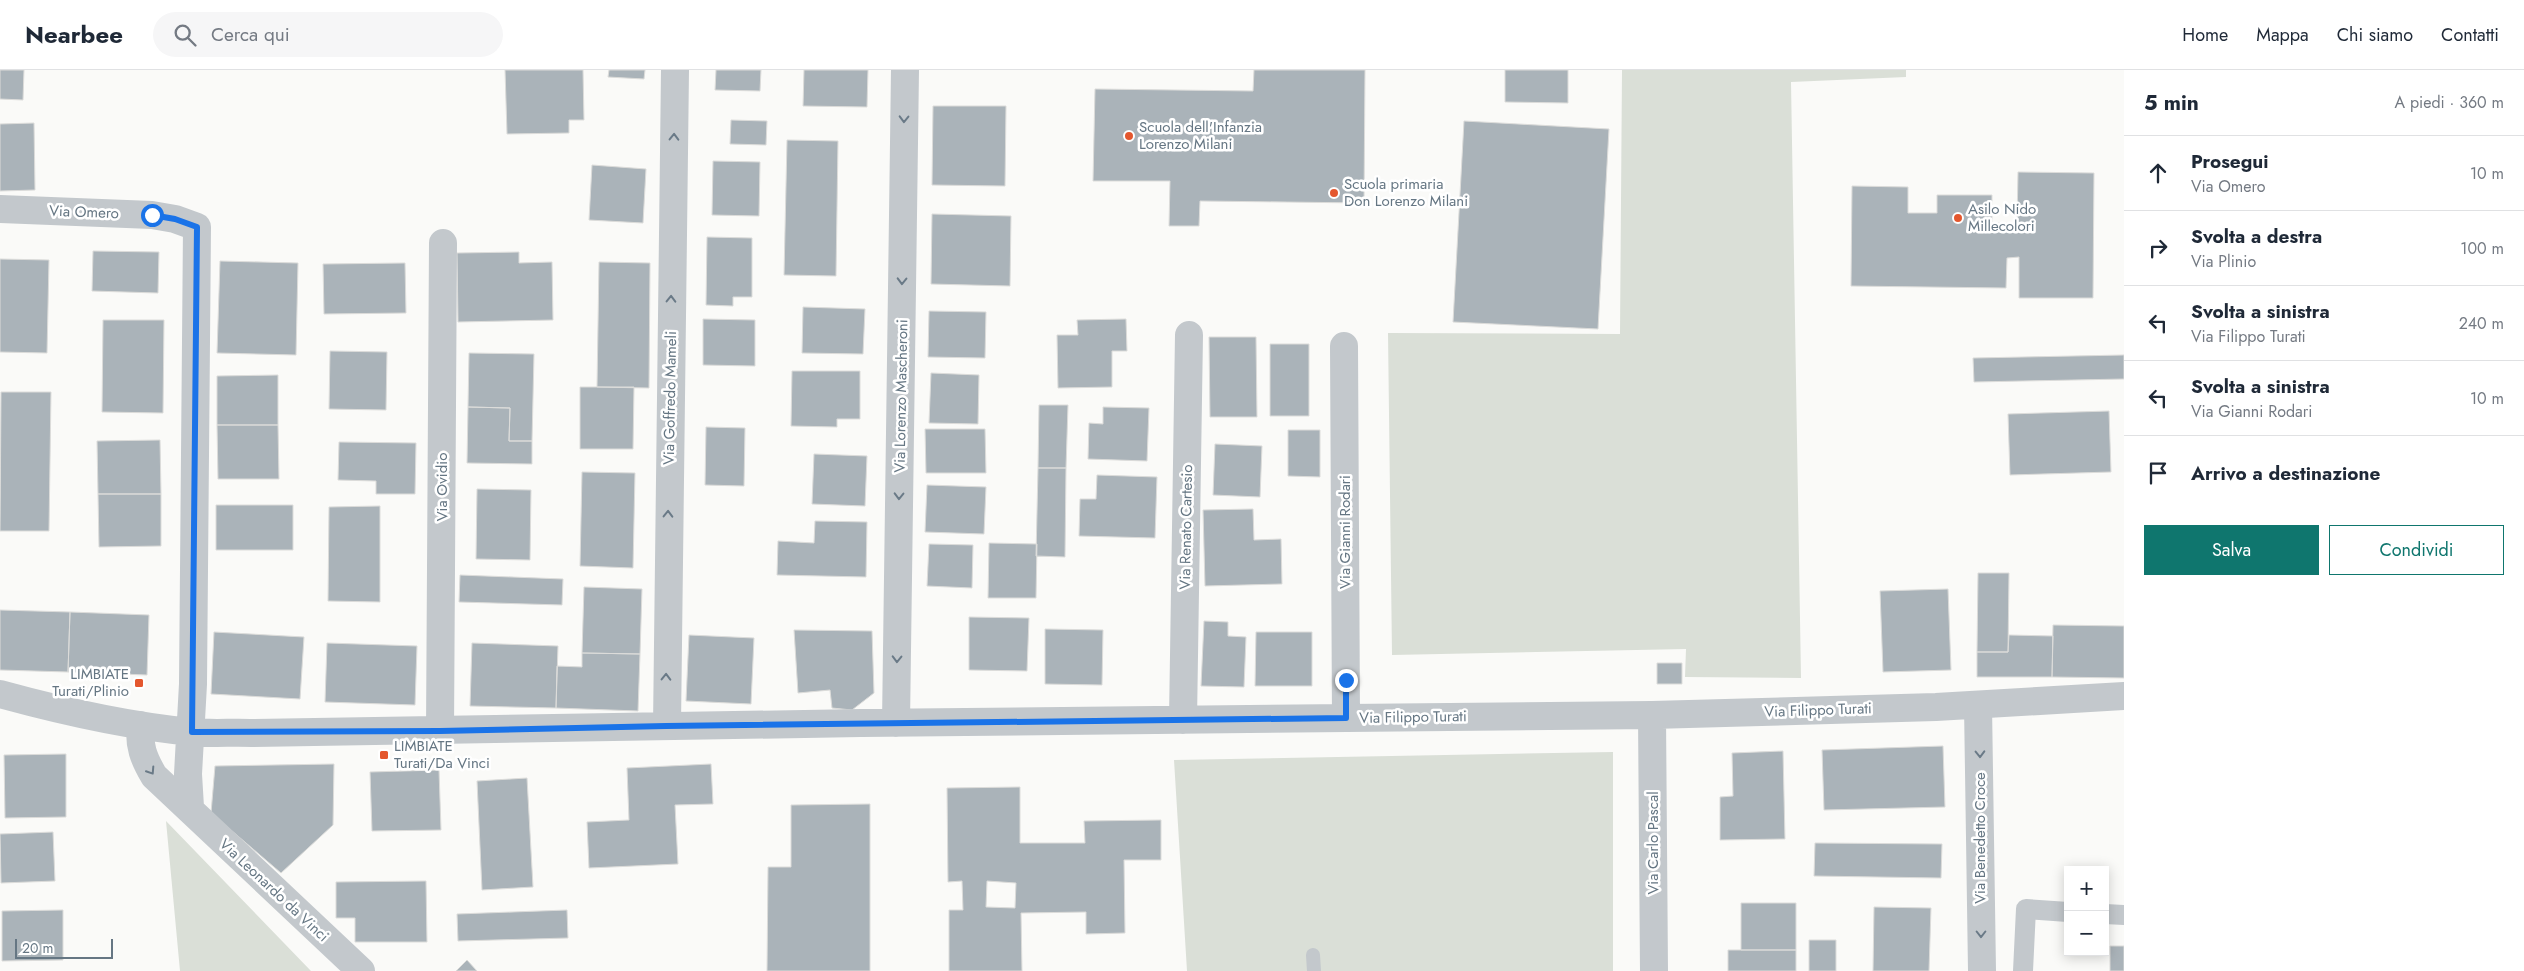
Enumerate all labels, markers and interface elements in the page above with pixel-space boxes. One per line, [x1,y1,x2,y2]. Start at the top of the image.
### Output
search box [153,12,503,57]
text: Nearbee [25,17,123,52]
icon: search [171,21,199,49]
text: Cerca qui [211,21,290,48]
text: Home [2182,22,2228,48]
text: Mappa [2256,22,2309,48]
text: Chi siamo [2337,22,2413,48]
text: Contatti [2441,22,2499,48]
text: 5 min [2144,88,2199,118]
text: A piedi · 360 m [2395,91,2504,114]
one-way arrow [899,115,909,123]
place label: Scuola dell'Infanzia Lorenzo Milani [1139,116,1262,155]
marker: Scuola dell'Infanzia Lorenzo Milani [1123,130,1135,142]
one-way arrow [669,133,679,140]
text: Prosegui [2191,148,2269,175]
icon: ahead [2144,159,2172,187]
text: 10 m [2470,162,2504,185]
place label: Scuola primaria Don Lorenzo Milani [1344,173,1468,212]
text: Via Omero [2191,175,2266,198]
marker: Scuola primaria Don Lorenzo Milani [1328,187,1340,199]
place label: Asilo Nido Millecolori [1968,198,2036,237]
street label: Via Omero [49,200,119,224]
route start [141,204,164,227]
marker: Asilo Nido Millecolori [1952,212,1964,224]
text: Svolta a destra [2191,223,2322,250]
icon: right [2144,234,2172,262]
text: 100 m [2460,237,2504,260]
text: Via Plinio [2191,250,2256,273]
one-way arrow [897,278,907,285]
one-way arrow [666,295,676,303]
text: Svolta a sinistra [2191,298,2330,325]
icon: left [2144,309,2172,337]
text: 240 m [2459,312,2504,335]
street label: Via Lorenzo Mascheroni [889,319,913,473]
text: Via Filippo Turati [2191,325,2306,348]
street label: Via Goffredo Mameli [658,331,682,465]
text: Svolta a sinistra [2191,373,2330,400]
icon: left [2144,384,2172,412]
text: 10 m [2470,387,2504,410]
text: Via Gianni Rodari [2191,400,2312,423]
street label: Via Ovidio [431,453,453,521]
icon: arrive [2144,459,2172,487]
text: Arrivo a destinazione [2191,460,2380,487]
street label: Via Renato Cartesio [1174,464,1198,590]
street label: Via Gianni Rodari [1334,475,1356,589]
one-way arrow [894,492,904,500]
one-way arrow [663,510,674,518]
button: Salva [2144,525,2319,575]
button: Condividi [2329,525,2504,575]
one-way arrow [892,655,902,663]
place label: LIMBIATE Turati/Plinio [52,663,129,702]
route end [1335,669,1358,692]
one-way arrow [661,673,672,681]
marker: LIMBIATE Turati/Plinio [133,677,145,689]
street label: Via Filippo Turati [1764,697,1872,723]
street label: Via Filippo Turati [1359,705,1467,729]
place label: LIMBIATE Turati/Da Vinci [394,735,490,774]
marker: LIMBIATE Turati/Da Vinci [378,749,390,761]
one-way arrow [1975,750,1985,758]
one-way arrow [145,765,155,774]
street label: Via Benedetto Croce [1969,772,1991,904]
street label: Via Carlo Pascal [1642,791,1664,895]
street label: Via Leonardo da Vinci [214,833,334,947]
map controls [2064,866,2109,956]
button: + [2064,866,2109,911]
button: − [2064,911,2109,956]
one-way arrow [1976,930,1986,938]
scale bar [15,936,112,959]
text: 20 m [22,938,54,958]

